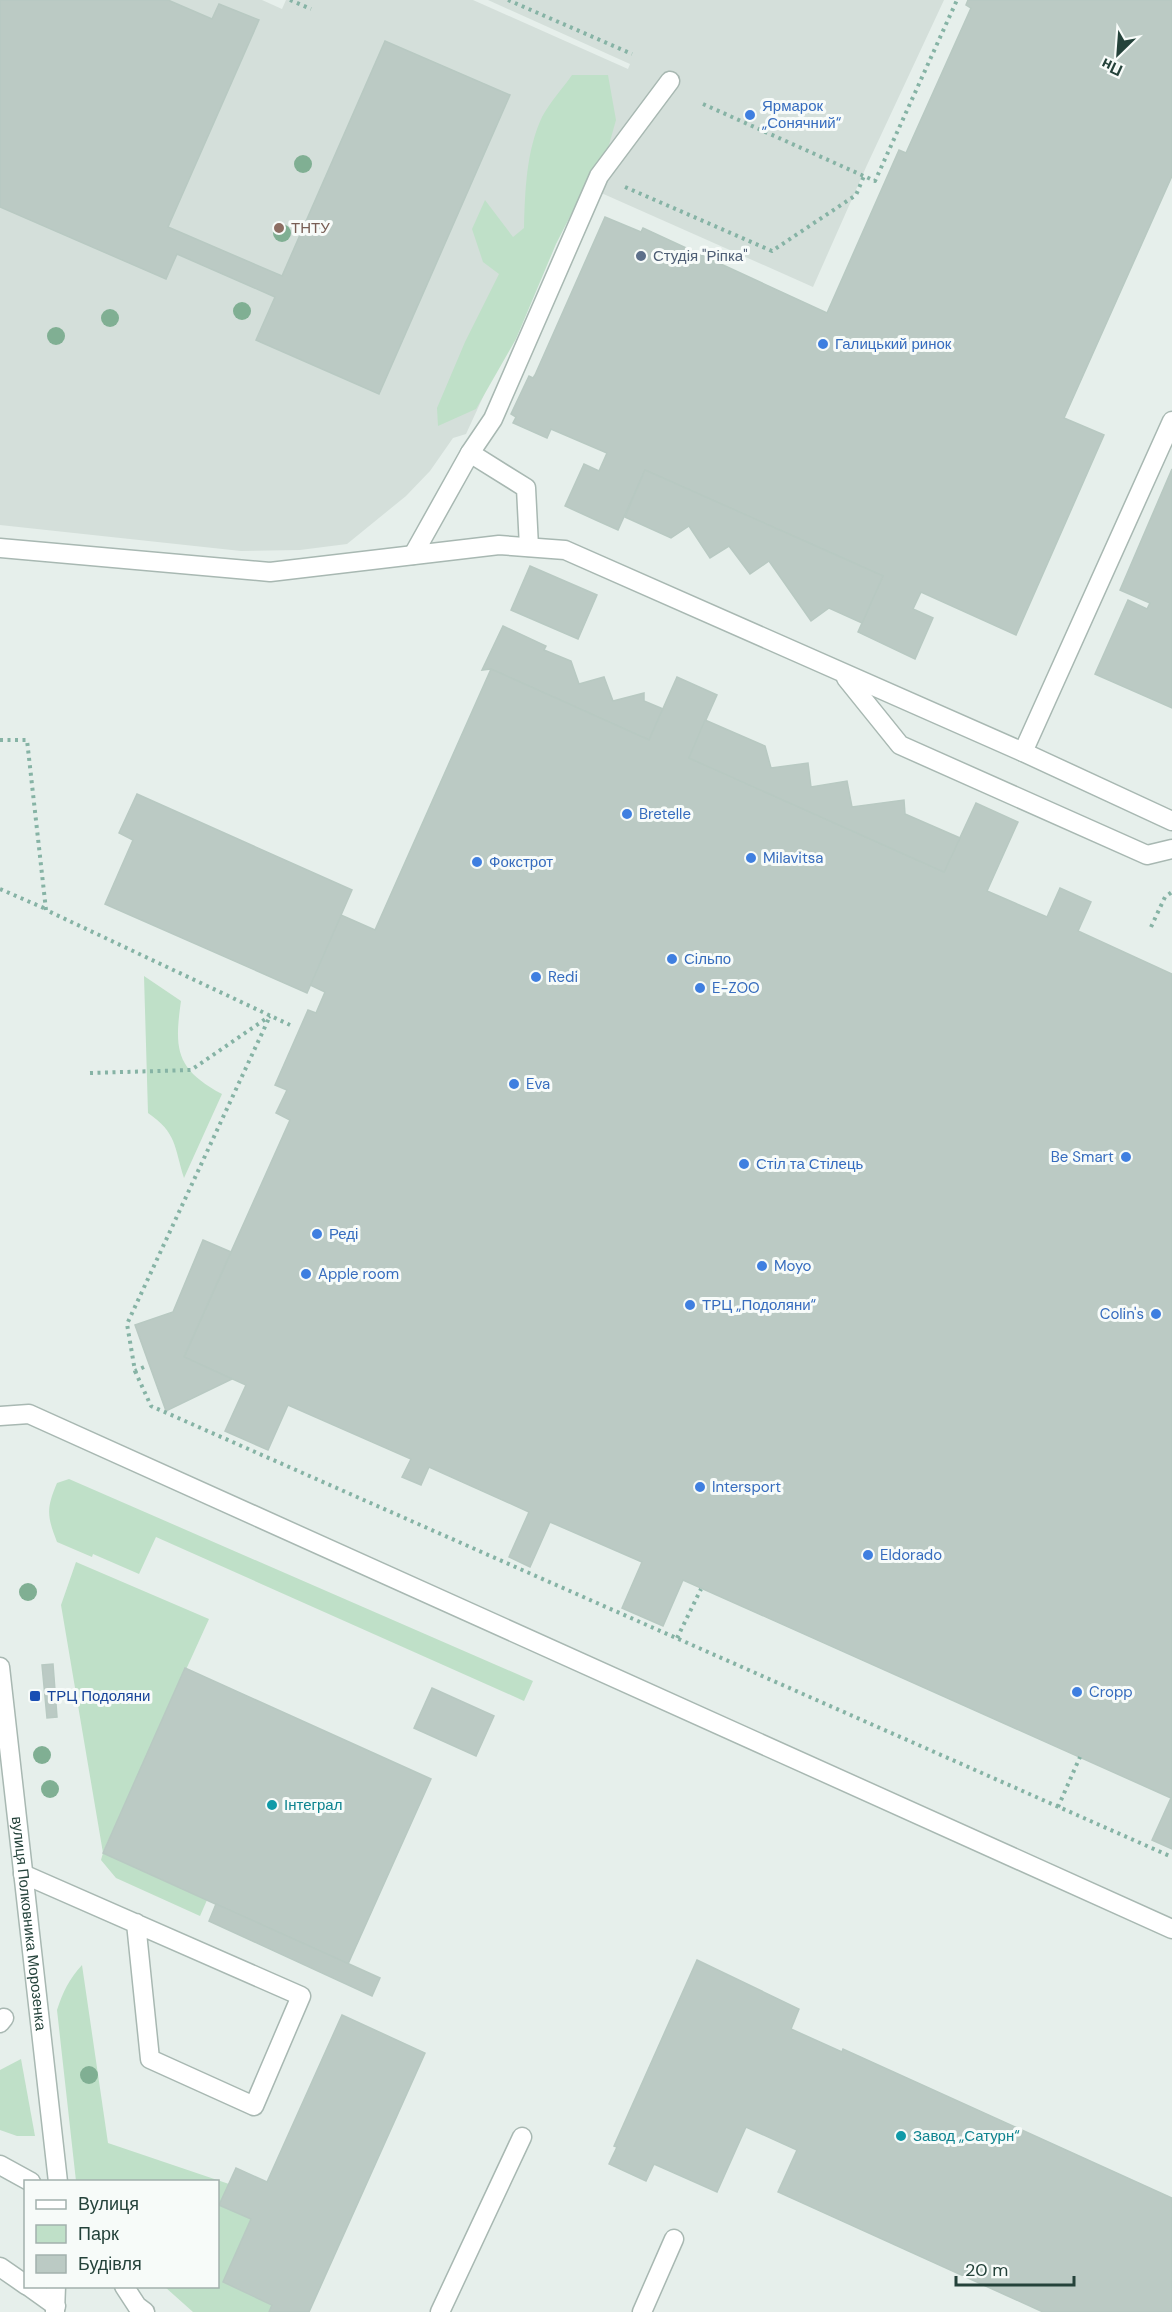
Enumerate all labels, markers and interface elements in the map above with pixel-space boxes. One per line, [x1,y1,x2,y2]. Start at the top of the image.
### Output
north arrow [1088,24,1148,84]
text: Пн [1098,53,1126,81]
place label: Ярмарок „Сонячний“ [762,96,842,133]
marker: Ярмарок „Сонячний“ [743,108,757,122]
place label: ТНТУ [291,218,330,238]
marker: ТНТУ [272,221,286,235]
place label: Студія "Ріпка" [653,246,748,266]
marker: Студія "Ріпка" [634,249,648,263]
place label: Галицький ринок [835,334,952,354]
marker: Галицький ринок [816,337,830,351]
place label: Bretelle [639,804,691,824]
marker: Bretelle [620,807,634,821]
place label: Milavitsa [763,848,824,868]
marker: Milavitsa [744,851,758,865]
place label: Фокстрот [489,852,553,872]
marker: Фокстрот [470,855,484,869]
place label: Сільпо [684,949,731,969]
marker: Сільпо [665,952,679,966]
place label: Redi [548,967,578,987]
marker: Redi [529,970,543,984]
place label: E-ZOO [712,978,760,998]
marker: E-ZOO [693,981,707,995]
place label: Eva [526,1074,550,1094]
marker: Eva [507,1077,521,1091]
place label: Be Smart [1051,1147,1114,1167]
marker: Be Smart [1119,1150,1133,1164]
place label: Стіл та Стілець [756,1154,864,1174]
marker: Стіл та Стілець [737,1157,751,1171]
place label: Реді [329,1224,358,1244]
marker: Реді [310,1227,324,1241]
place label: Moyo [774,1256,812,1276]
marker: Moyo [755,1259,769,1273]
place label: Apple room [318,1264,399,1284]
marker: Apple room [299,1267,313,1281]
place label: ТРЦ „Подоляни“ [702,1295,817,1315]
marker: ТРЦ „Подоляни“ [683,1298,697,1312]
place label: Colin's [1100,1304,1144,1324]
marker: Colin's [1149,1307,1163,1321]
place label: Intersport [712,1477,781,1497]
marker: Intersport [693,1480,707,1494]
place label: Eldorado [880,1545,942,1565]
marker: Eldorado [861,1548,875,1562]
place label: Cropp [1089,1682,1133,1702]
marker: Cropp [1070,1685,1084,1699]
place label: ТРЦ Подоляни [47,1686,150,1706]
marker: ТРЦ Подоляни [28,1689,42,1703]
place label: Інтеграл [284,1795,342,1815]
marker: Інтеграл [265,1798,279,1812]
street label: вулиця Полковника Морозенка [7,1815,51,2032]
place label: Завод „Сатурн“ [913,2126,1020,2146]
marker: Завод „Сатурн“ [894,2129,908,2143]
legend [24,2180,219,2288]
text: Вулиця [78,2192,139,2216]
text: Парк [78,2222,119,2246]
scale bar [956,2249,1074,2287]
text: Будівля [78,2252,142,2276]
text: 20 m [965,2258,1008,2282]

